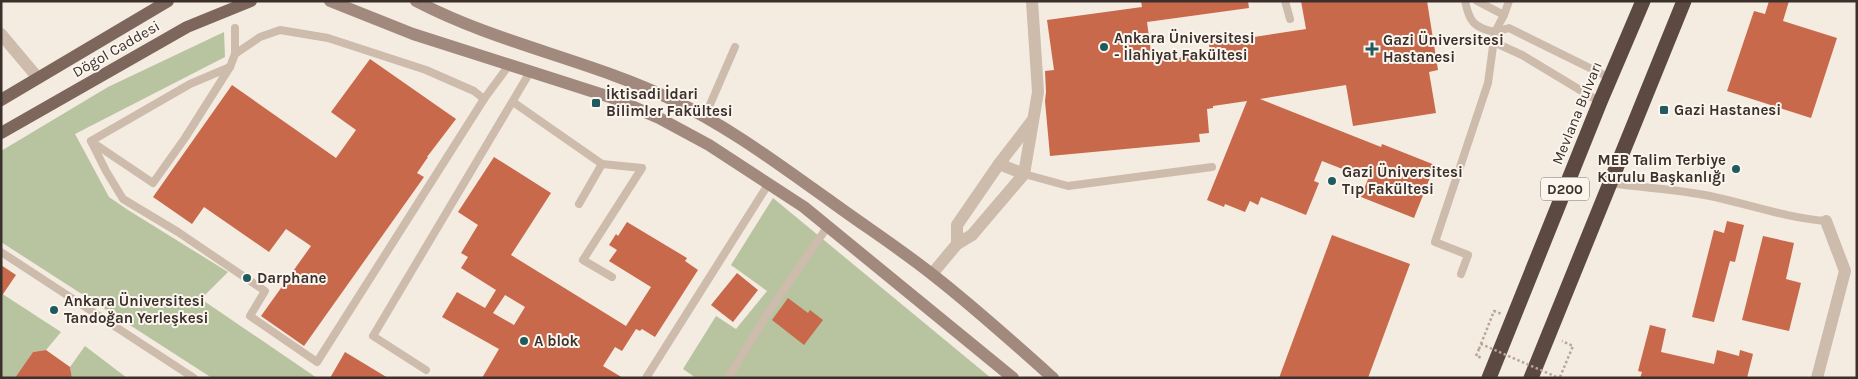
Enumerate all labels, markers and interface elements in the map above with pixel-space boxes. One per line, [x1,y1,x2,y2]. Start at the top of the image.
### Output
street label: Dögol Caddesi [69,17,163,81]
place label: Ankara Üniversitesi - İlahiyat Fakültesi [1114,28,1255,64]
place label: Gazi Üniversitesi Hastanesi [1383,30,1504,66]
marker: Ankara Üniversitesi - İlahiyat Fakültesi [1098,41,1110,53]
marker: Gazi Üniversitesi Hastanesi [1365,42,1379,56]
street label: Mevlana Bulvarı [1548,59,1606,167]
place label: İktisadi İdari Bilimler Fakültesi [606,84,733,120]
marker: İktisadi İdari Bilimler Fakültesi [590,97,602,109]
place label: Gazi Hastanesi [1674,101,1781,119]
marker: Gazi Hastanesi [1658,104,1670,116]
place label: MEB Talim Terbiye Kurulu Başkanlığı [1597,151,1726,186]
place label: Gazi Üniversitesi Tıp Fakültesi [1342,162,1463,198]
marker: MEB Talim Terbiye Kurulu Başkanlığı [1730,163,1742,175]
marker: Gazi Üniversitesi Tıp Fakültesi [1326,175,1338,187]
road number: D200 [1541,178,1589,200]
place label: Darphane [257,269,327,287]
marker: Darphane [241,272,253,284]
place label: Ankara Üniversitesi Tandoğan Yerleşkesi [64,291,209,327]
marker: Ankara Üniversitesi Tandoğan Yerleşkesi [48,304,60,316]
place label: A blok [534,332,578,350]
marker: A blok [518,335,530,347]

